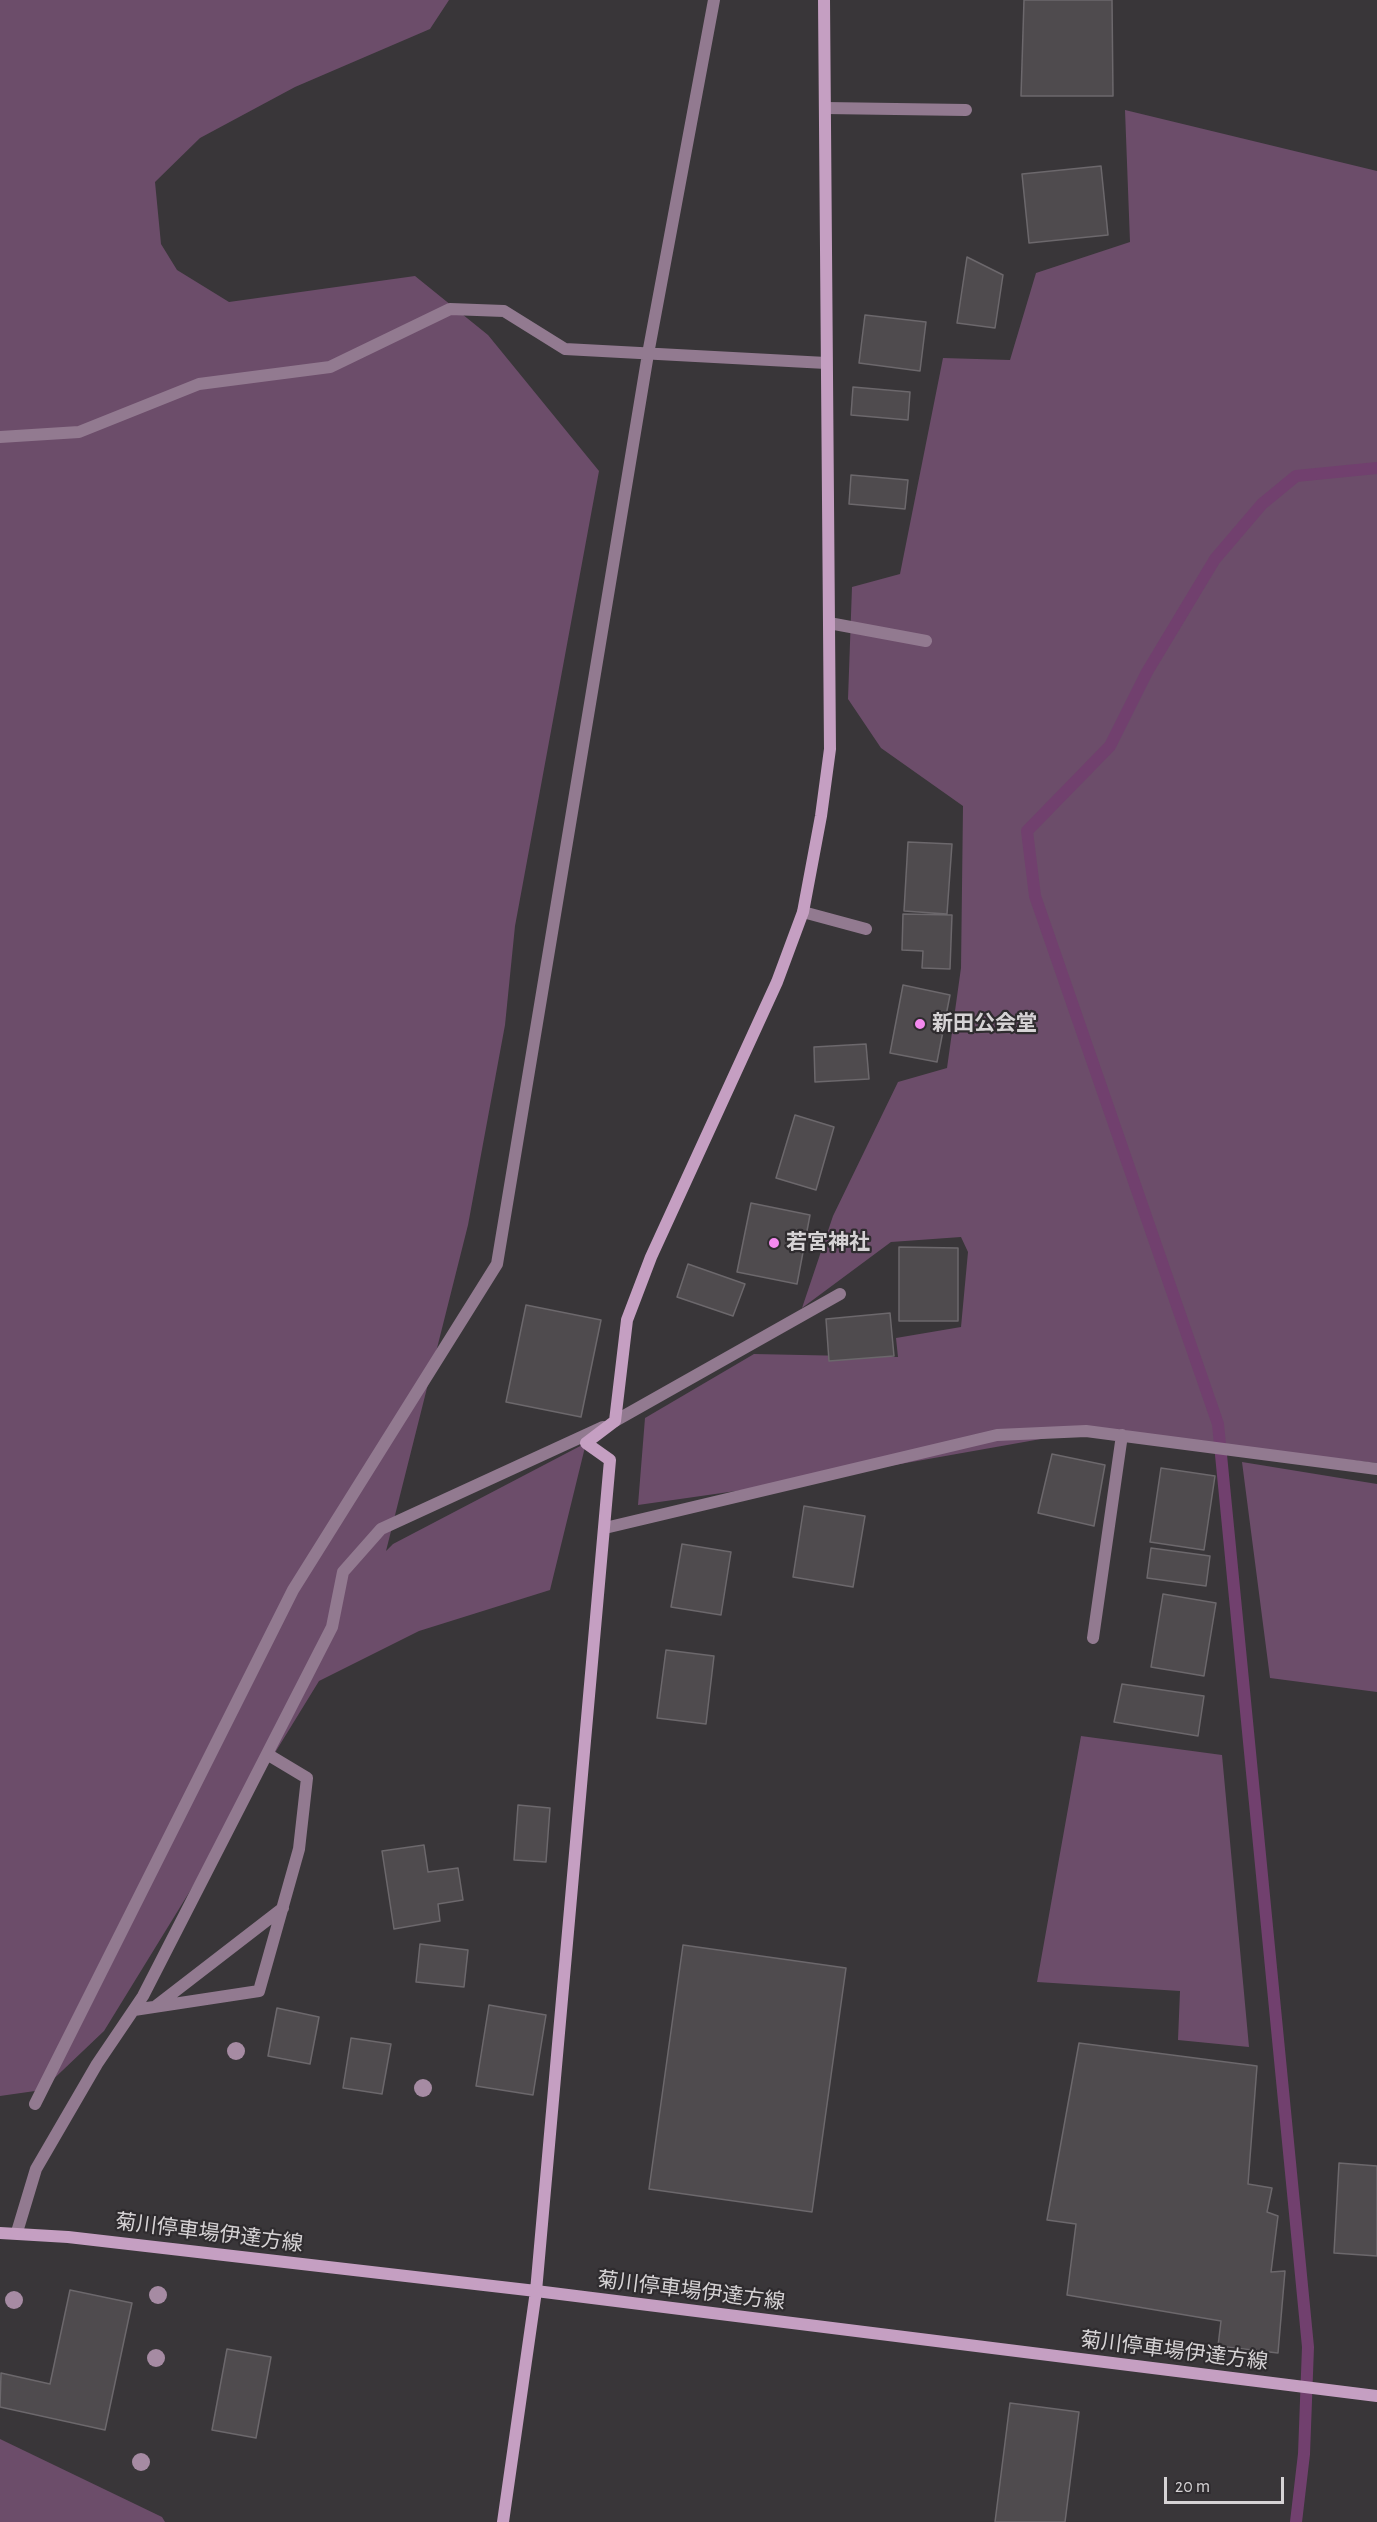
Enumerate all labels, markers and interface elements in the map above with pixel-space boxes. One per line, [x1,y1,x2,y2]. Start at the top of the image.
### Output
place label: 新田公会堂 [932,1011,1037,1037]
marker: 新田公会堂 [913,1017,927,1031]
place label: 若宮神社 [786,1230,870,1256]
marker: 若宮神社 [767,1236,781,1250]
street label: 菊川停車場伊達方線 [114,2209,304,2257]
street label: 菊川停車場伊達方線 [596,2267,786,2315]
street label: 菊川停車場伊達方線 [1079,2327,1269,2375]
scale bar [1167,2465,1287,2503]
text: 20 m [1175,2478,1210,2496]

